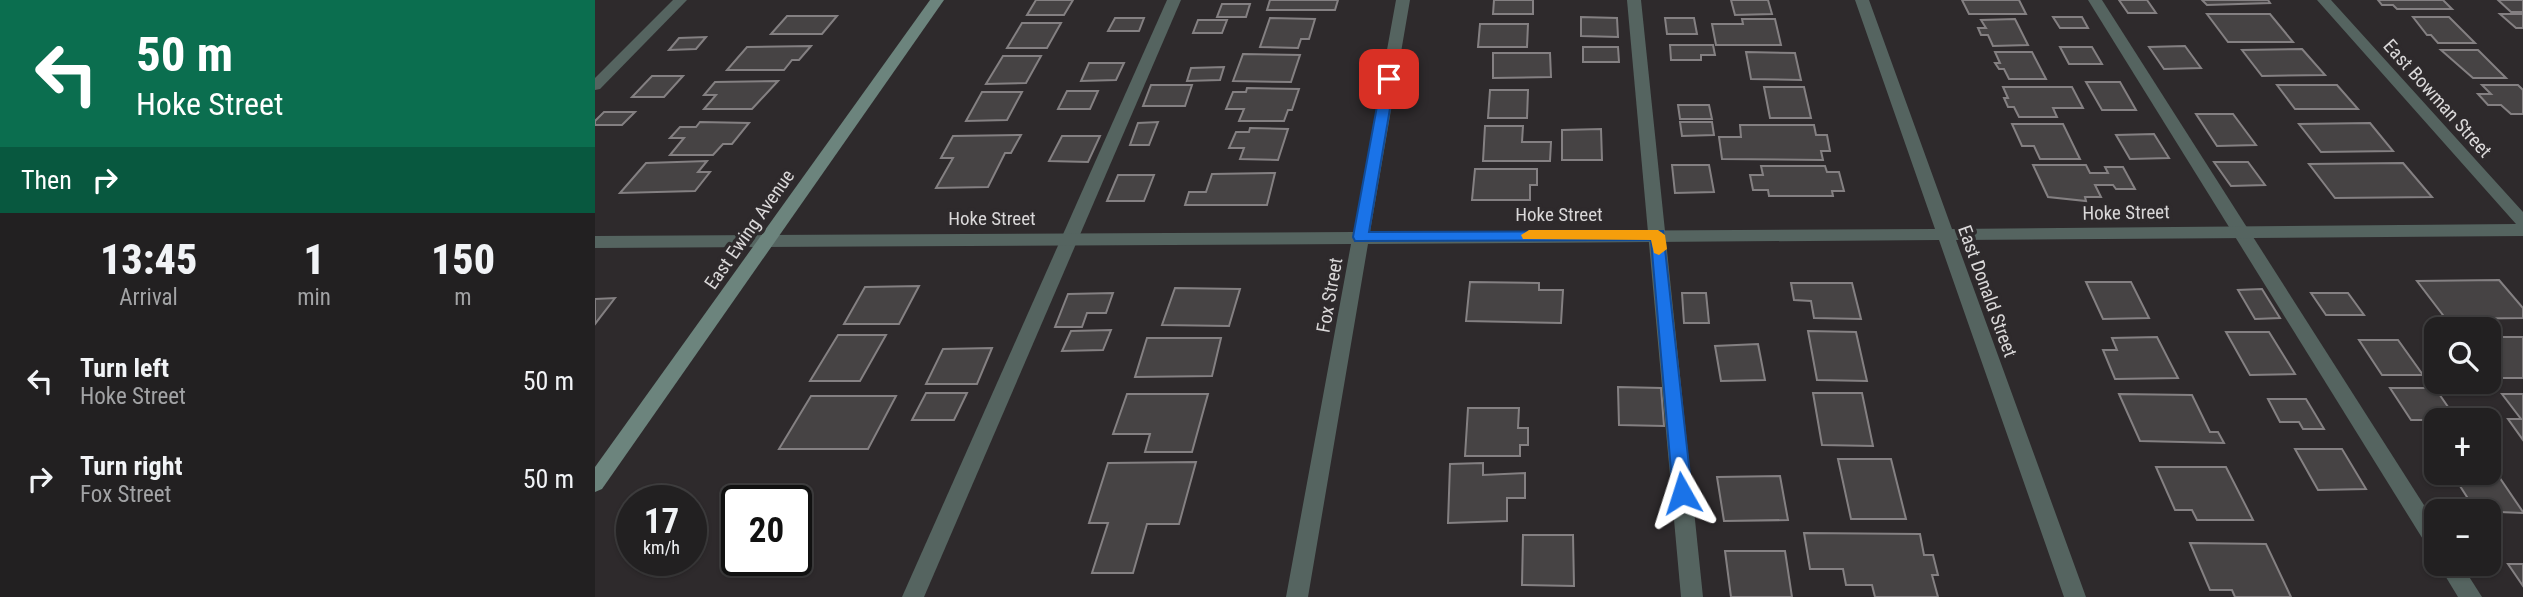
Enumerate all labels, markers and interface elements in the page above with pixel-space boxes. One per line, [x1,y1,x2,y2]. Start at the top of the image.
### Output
text: 50 m [136,26,233,83]
icon: left [21,28,112,119]
street label: East Bowman Street [2379,35,2497,162]
pin [1359,49,1419,109]
icon: arrive [1370,60,1408,98]
text: Hoke Street [136,85,283,123]
icon: right [86,161,124,199]
text: Then [21,165,72,195]
street label: East Ewing Avenue [700,165,799,294]
street label: Hoke Street [2082,200,2170,225]
street label: Hoke Street [1515,203,1603,226]
street label: Hoke Street [948,207,1036,230]
street label: East Donald Street [1953,222,2022,360]
text: 13:45 [100,235,197,284]
text: 1 [303,235,325,284]
text: 150 [431,235,495,284]
street label: Fox Street [1312,256,1347,334]
text: Arrival [119,284,178,311]
text: min [297,284,331,311]
text: m [454,284,472,311]
map controls [2424,317,2501,576]
button: search [2424,317,2501,394]
text: Turn left [80,353,169,383]
icon: left [21,362,59,400]
text: 50 m [523,366,574,396]
text: Hoke Street [80,383,186,410]
button: + [2424,408,2501,485]
text: Turn right [80,451,182,481]
position arrow [1645,456,1719,530]
icon: right [21,460,59,498]
text: 50 m [523,464,574,494]
text: Fox Street [80,481,171,508]
speed limit sign: 20 [721,485,812,576]
button: − [2424,499,2501,576]
text: 17 [644,501,679,542]
text: km/h [643,537,680,558]

